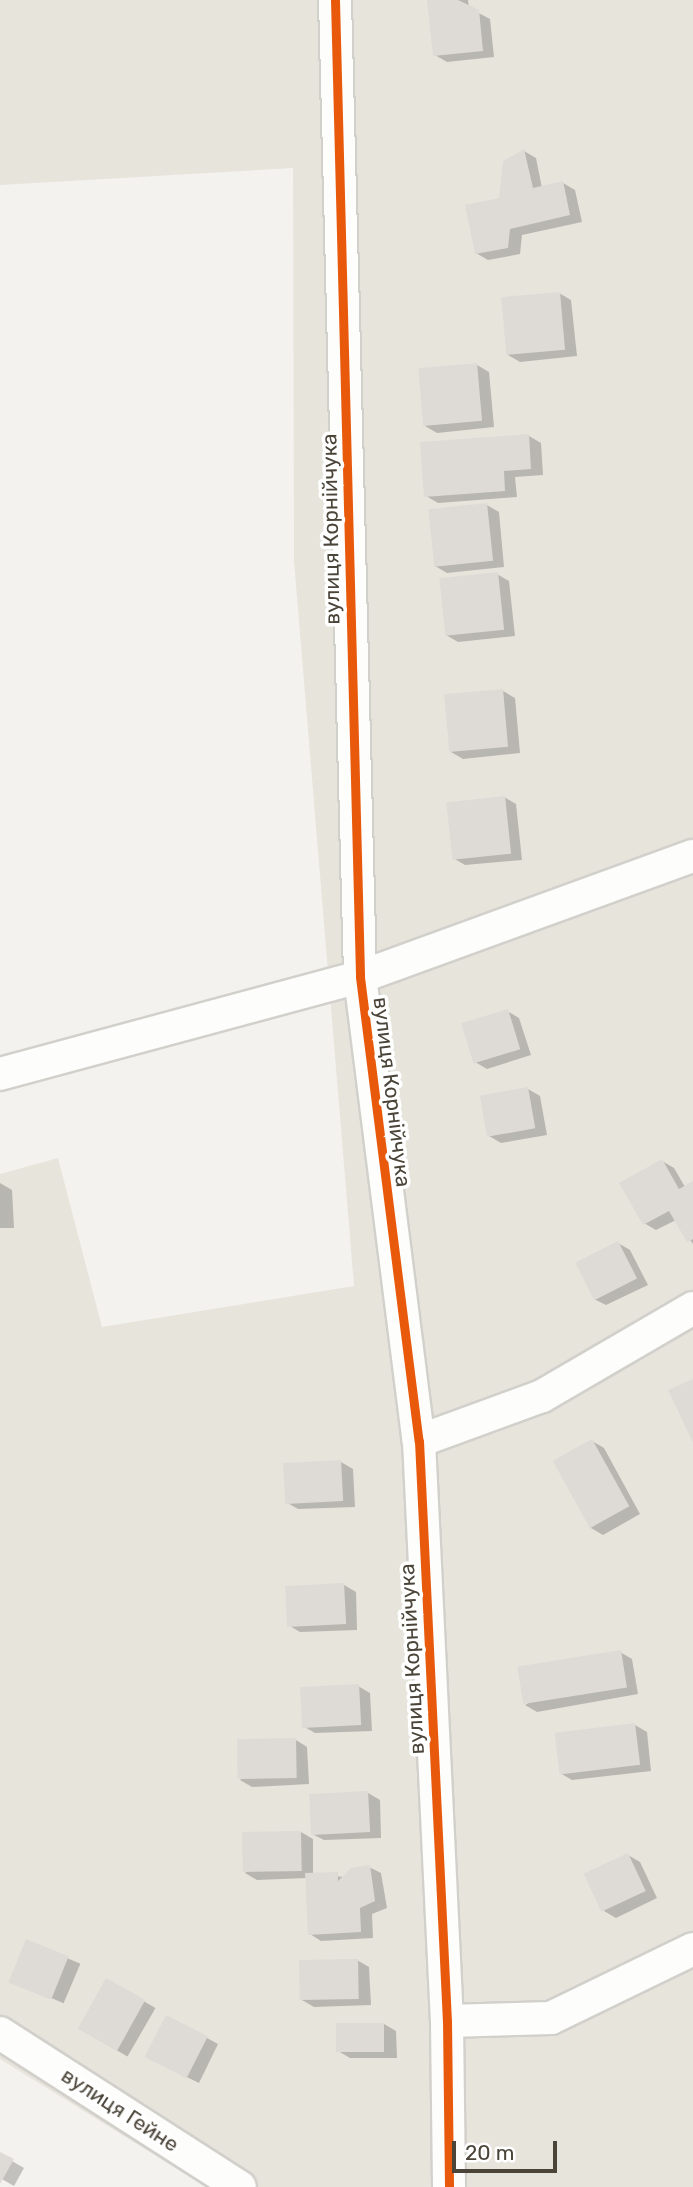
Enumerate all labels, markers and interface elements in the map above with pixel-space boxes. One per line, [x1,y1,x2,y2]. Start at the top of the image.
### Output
street label: вулиця Корнійчука [317,433,345,625]
street label: вулиця Корнійчука [368,996,416,1188]
street label: вулиця Корнійчука [394,1563,430,1755]
street label: вулиця Гейне [57,2063,183,2157]
scale bar [455,2128,560,2172]
text: 20 m [465,2140,514,2165]

